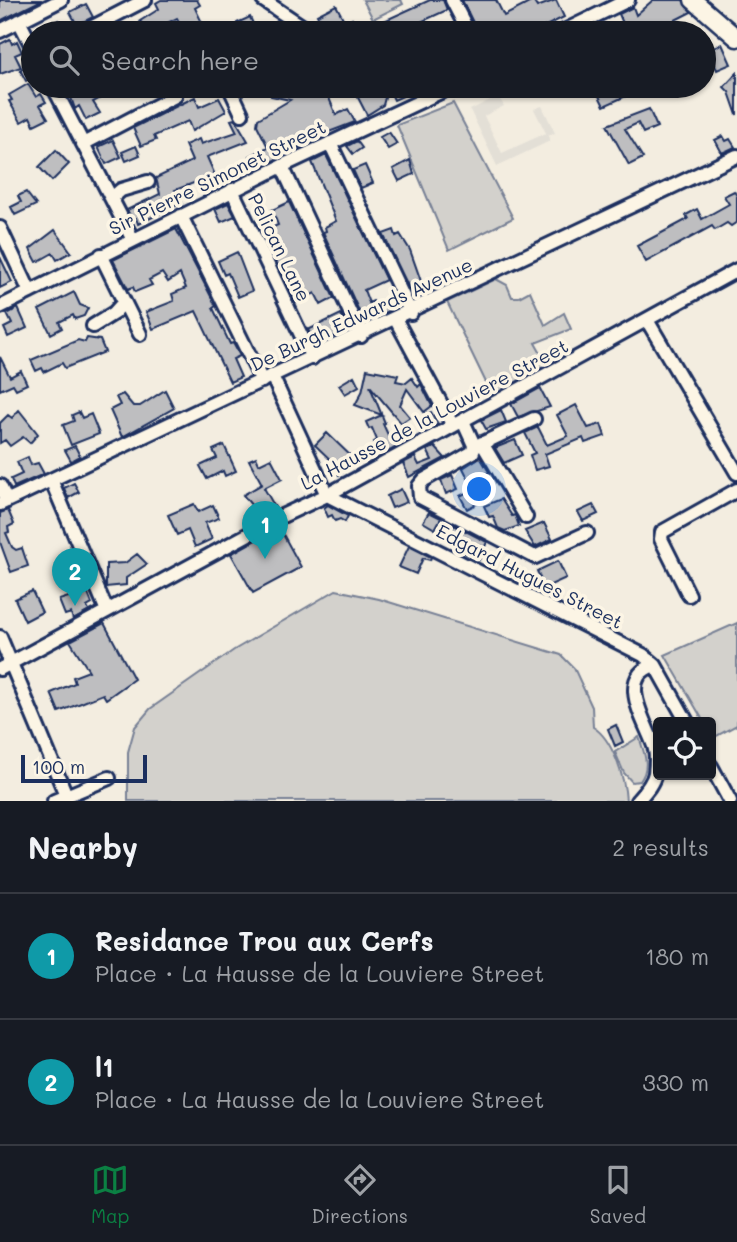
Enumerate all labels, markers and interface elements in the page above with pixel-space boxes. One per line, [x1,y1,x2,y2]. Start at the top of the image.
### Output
search box [21,21,716,98]
icon: search [45,41,83,79]
text: Search here [101,43,259,77]
street label: Sir Pierre Simonet Street [104,114,330,240]
street label: Pelican Lane [243,189,317,305]
street label: De Burgh Edwards Avenue [246,251,476,377]
street label: La Hausse de la Louviere Street [296,333,572,495]
your location [462,472,496,506]
pin: 1 [242,501,288,559]
street label: Edgard Hugues Street [432,518,628,634]
pin: 2 [52,548,98,606]
map controls [653,717,716,780]
button: locate [653,717,716,780]
scale bar [21,752,147,784]
text: 100 m [32,754,85,779]
text: Nearby [28,827,138,867]
text: 2 results [612,832,709,862]
text: Residance Trou aux Cerfs [95,924,434,958]
text: 1 [46,941,56,971]
text: 180 m [645,941,709,971]
text: Place · La Hausse de la Louviere Street [95,958,544,988]
text: l1 [95,1050,114,1084]
text: 2 [45,1067,57,1097]
text: 330 m [642,1067,709,1097]
text: Place · La Hausse de la Louviere Street [95,1084,544,1114]
tab: Map [91,1161,130,1228]
tab: Directions [311,1161,408,1228]
tab: Saved [590,1161,646,1228]

